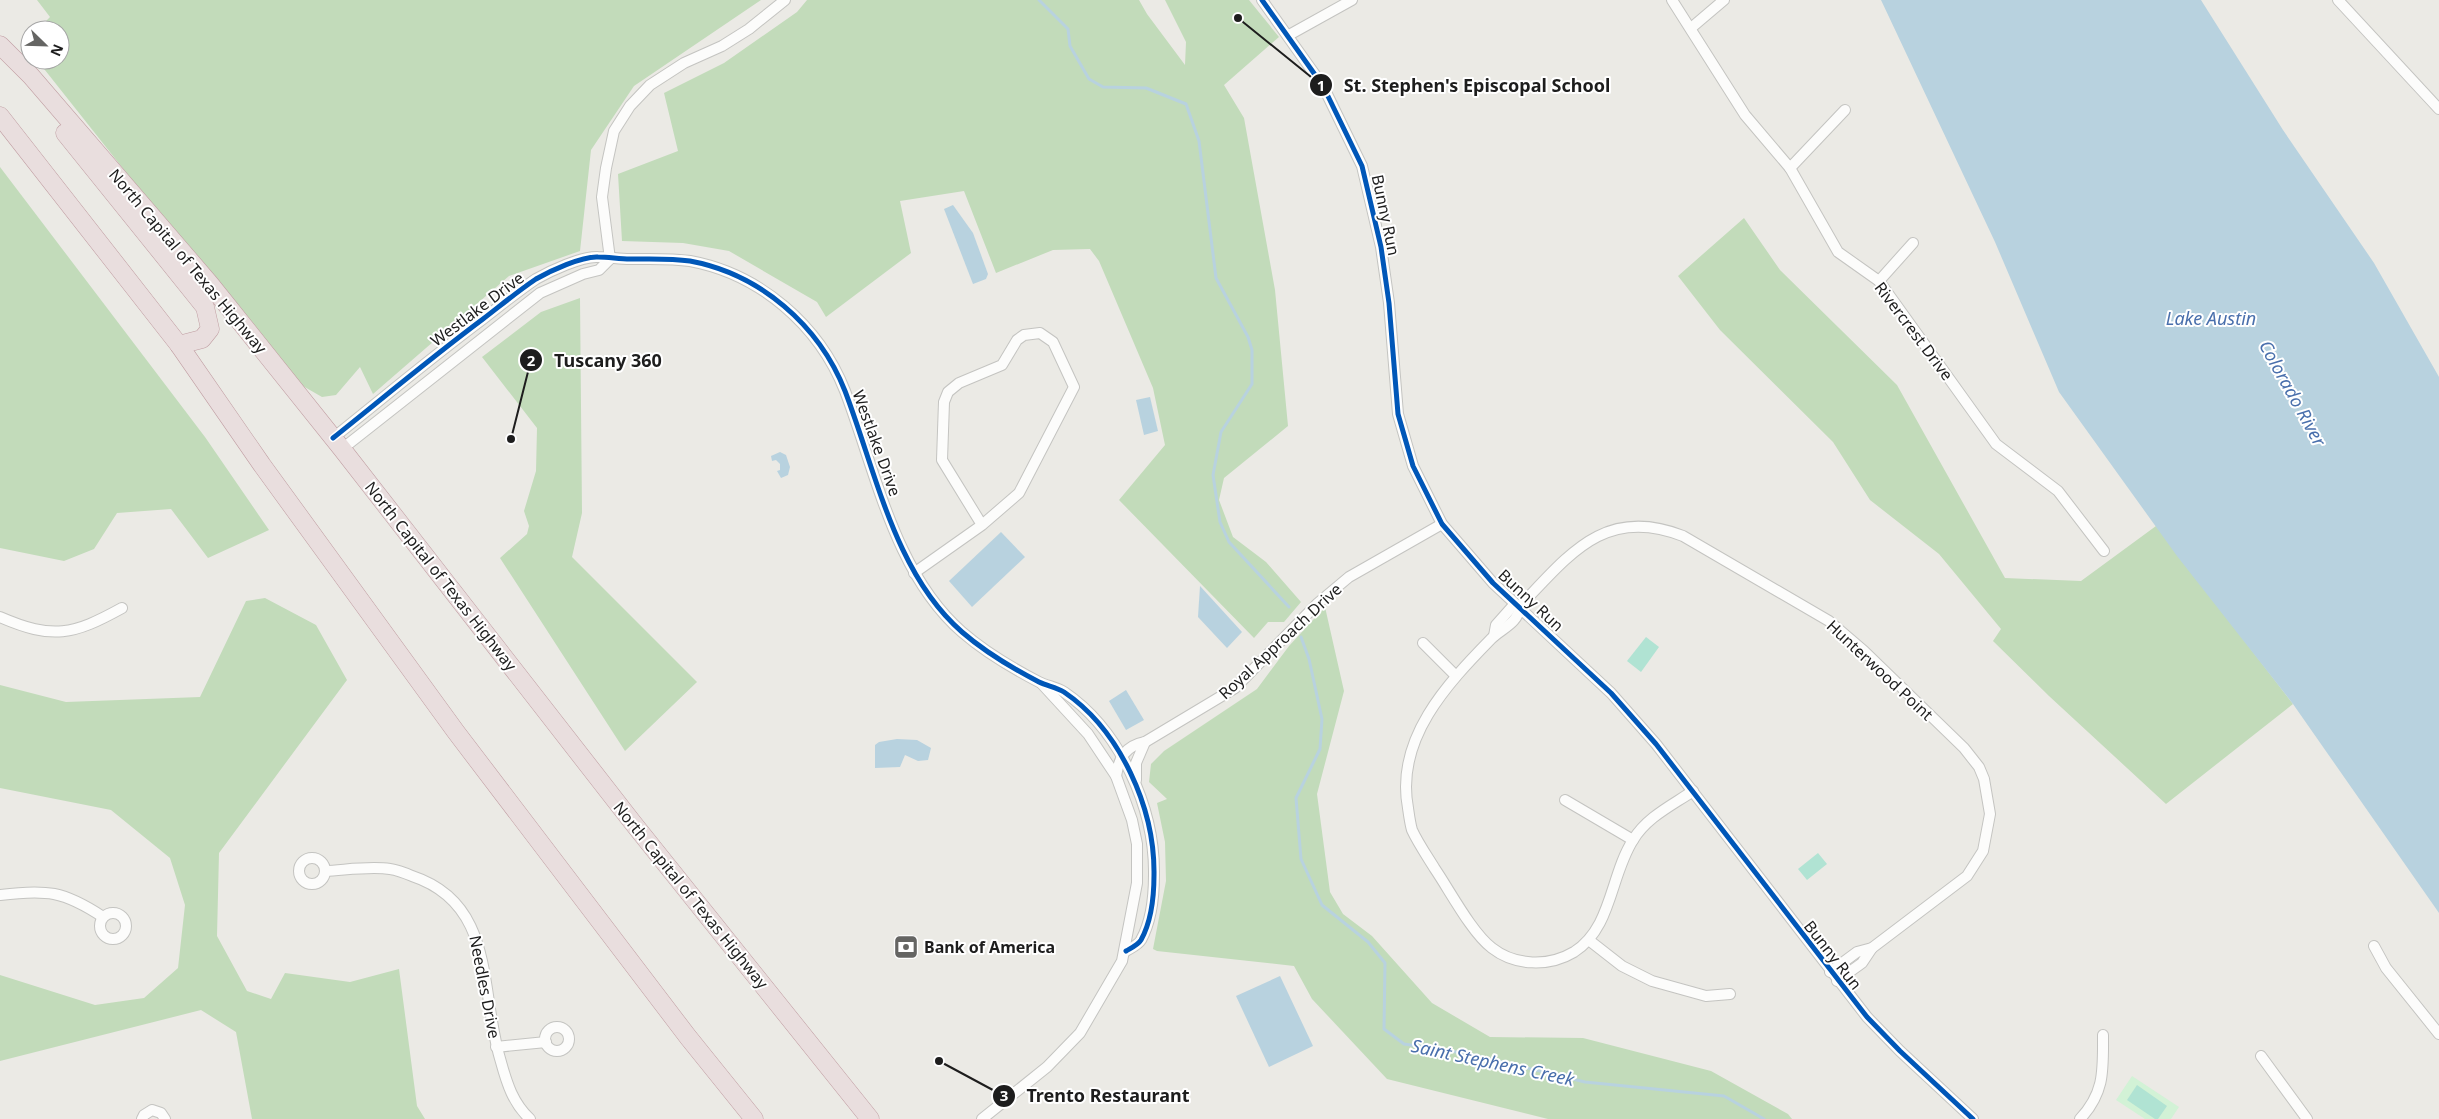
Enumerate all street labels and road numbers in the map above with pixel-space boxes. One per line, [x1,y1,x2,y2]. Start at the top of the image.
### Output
street label: North Capital of Texas Highway [104,164,272,359]
street label: Bunny Run [1367,173,1405,257]
street label: Westlake Drive [426,267,528,351]
street label: Rivercrest Drive [1870,277,1958,385]
street label: Westlake Drive [848,387,906,499]
street label: North Capital of Texas Highway [360,477,522,676]
street label: Bunny Run [1493,564,1569,636]
street label: Royal Approach Drive [1214,578,1346,704]
street label: Hunterwood Point [1822,615,1938,725]
street label: North Capital of Texas Highway [609,797,774,994]
street label: Bunny Run [1799,916,1867,994]
street label: Needles Drive [464,934,506,1040]

